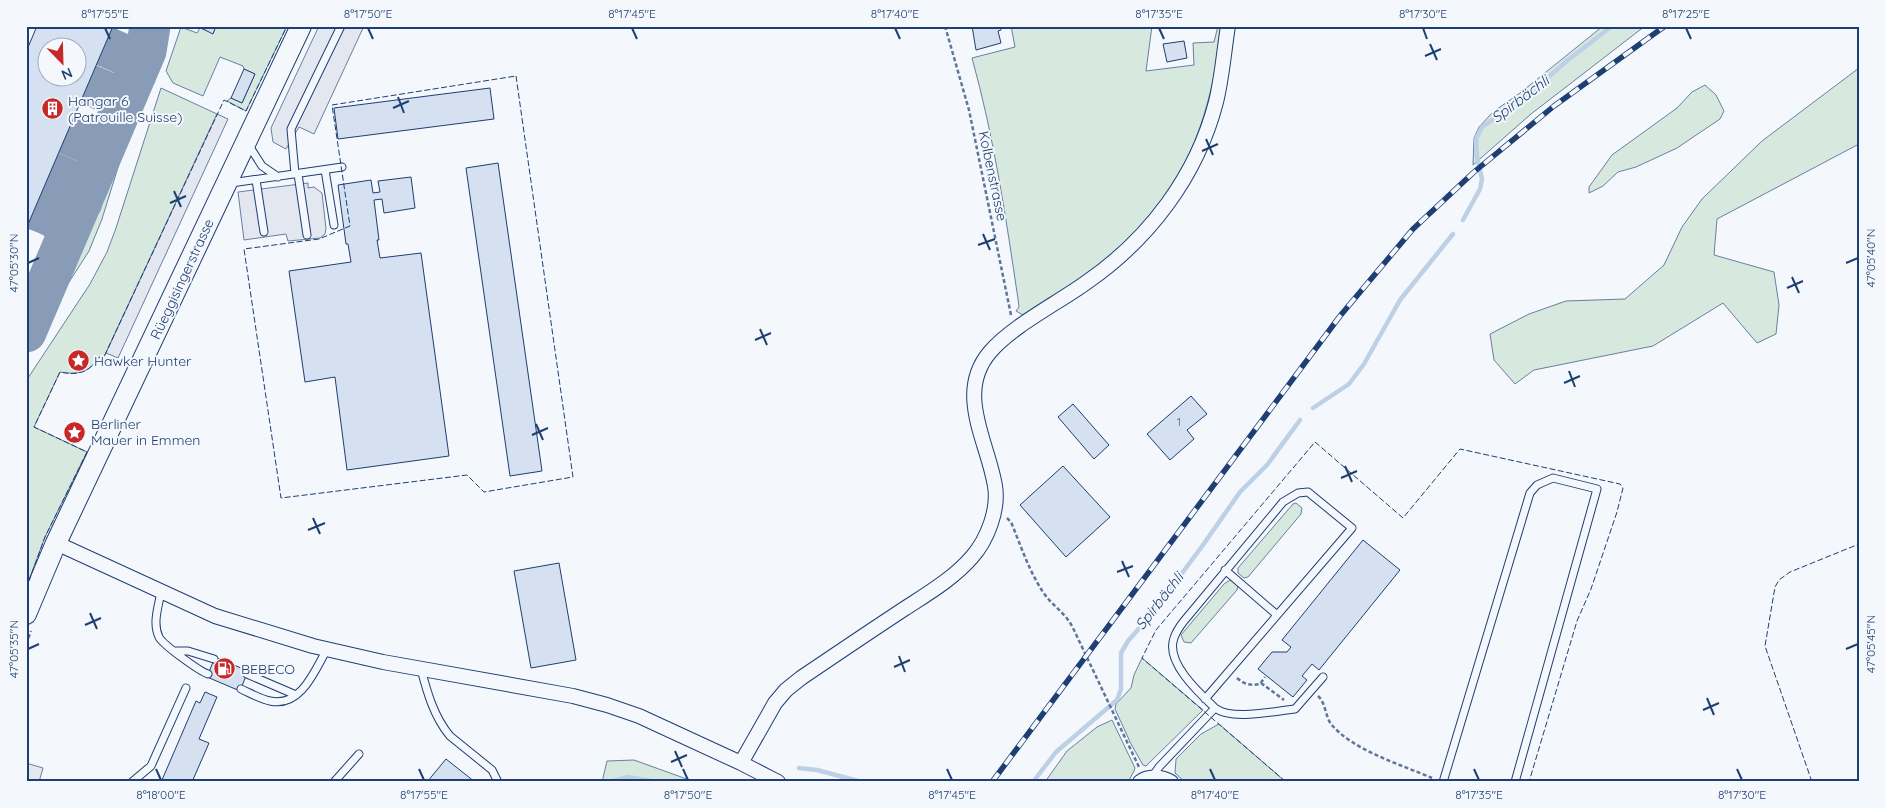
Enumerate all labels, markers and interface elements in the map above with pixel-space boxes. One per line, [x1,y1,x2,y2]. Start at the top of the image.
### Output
text: 8°17'55"E [81,6,129,21]
text: 8°17'50"E [344,6,392,21]
text: 8°17'45"E [608,6,656,21]
text: 8°17'40"E [871,6,919,21]
text: 8°17'35"E [1135,6,1183,21]
text: 8°17'30"E [1399,6,1447,21]
text: 8°17'25"E [1662,6,1710,21]
north arrow [38,38,88,88]
text: N [59,64,75,84]
water label: Spirbächli [1487,70,1554,127]
place label: Hangar 6 (Patrouille Suisse) [68,92,182,126]
building icon: Hangar 6 (Patrouille Suisse) [40,97,64,121]
street label: Kolbenstrasse [975,129,1011,223]
street label: Rüeggisingerstrasse [146,216,218,342]
text: 47°05'40"N [1863,229,1878,287]
text: 47°05'30"N [6,234,21,292]
place icon: Hawker Hunter [66,349,90,373]
place label: Hawker Hunter [94,352,192,370]
place label: Berliner Mauer in Emmen [91,415,200,449]
house number: 1 [1177,415,1181,429]
place icon: Berliner Mauer in Emmen [63,420,87,444]
water label: Spirbächli [1131,567,1188,633]
text: 47°05'45"N [1863,615,1878,673]
text: 47°05'35"N [6,620,21,678]
fuel station icon: BEBECO [213,657,237,681]
place label: BEBECO [241,660,295,678]
text: 8°18'00"E [136,787,186,802]
text: 8°17'55"E [400,787,448,802]
text: 8°17'50"E [664,787,712,802]
text: 8°17'45"E [928,787,976,802]
text: 8°17'40"E [1191,787,1239,802]
text: 8°17'35"E [1455,787,1503,802]
text: 8°17'30"E [1718,787,1766,802]

